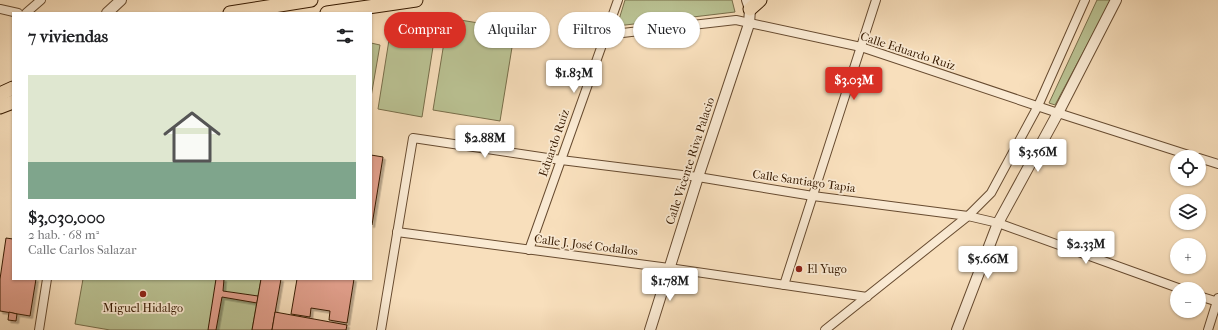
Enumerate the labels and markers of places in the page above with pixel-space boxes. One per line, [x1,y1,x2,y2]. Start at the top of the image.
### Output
pin: $1.83M [541,60,607,94]
pin: $3.03M [821,67,887,101]
pin: $2.88M [452,125,518,159]
pin: $3.56M [1005,139,1071,173]
pin: $2.33M [1053,231,1119,265]
pin: $5.66M [955,246,1021,280]
place label: El Yugo [807,262,847,276]
marker: El Yugo [794,264,804,274]
pin: $1.78M [637,268,703,302]
marker: Miguel Hidalgo [138,289,148,299]
place label: Miguel Hidalgo [103,301,183,315]

